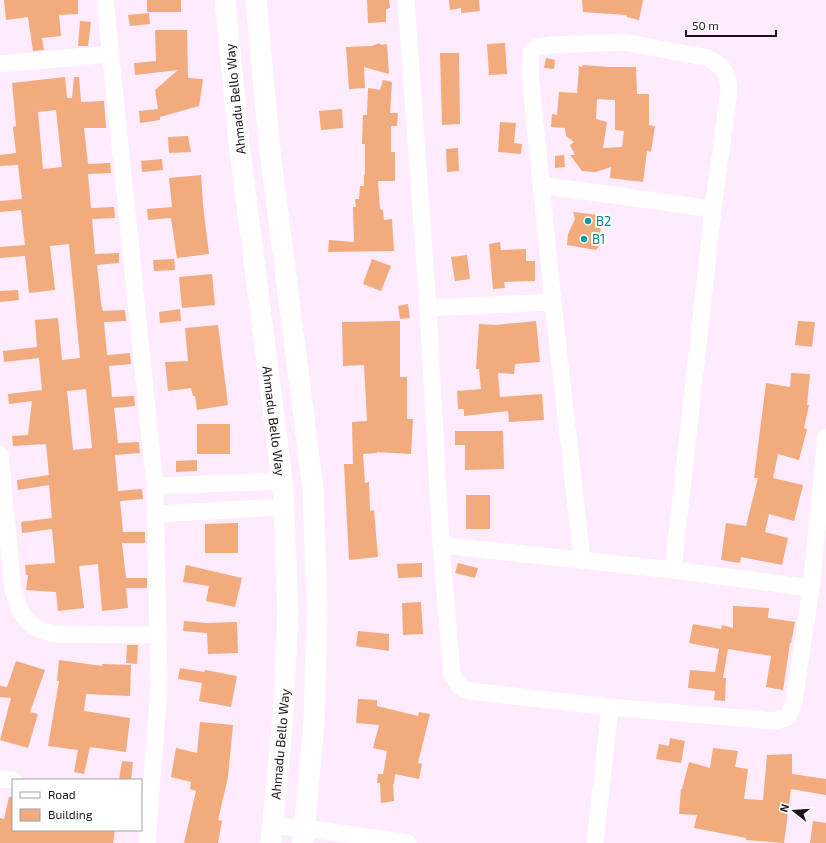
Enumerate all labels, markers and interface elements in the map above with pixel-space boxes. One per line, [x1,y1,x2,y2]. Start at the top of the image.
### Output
scale bar [686,12,776,38]
text: 50 m [692,18,719,32]
street label: Ahmadu Bello Way [221,43,249,155]
place label: B2 [596,213,611,229]
marker: B2 [583,216,593,226]
place label: B1 [592,231,605,247]
marker: B1 [579,234,589,244]
street label: Ahmadu Bello Way [259,365,289,477]
street label: Ahmadu Bello Way [267,688,293,800]
legend [12,779,142,831]
text: Road [48,787,76,801]
north arrow [774,791,814,831]
text: N [777,802,791,814]
text: Building [48,807,93,821]

